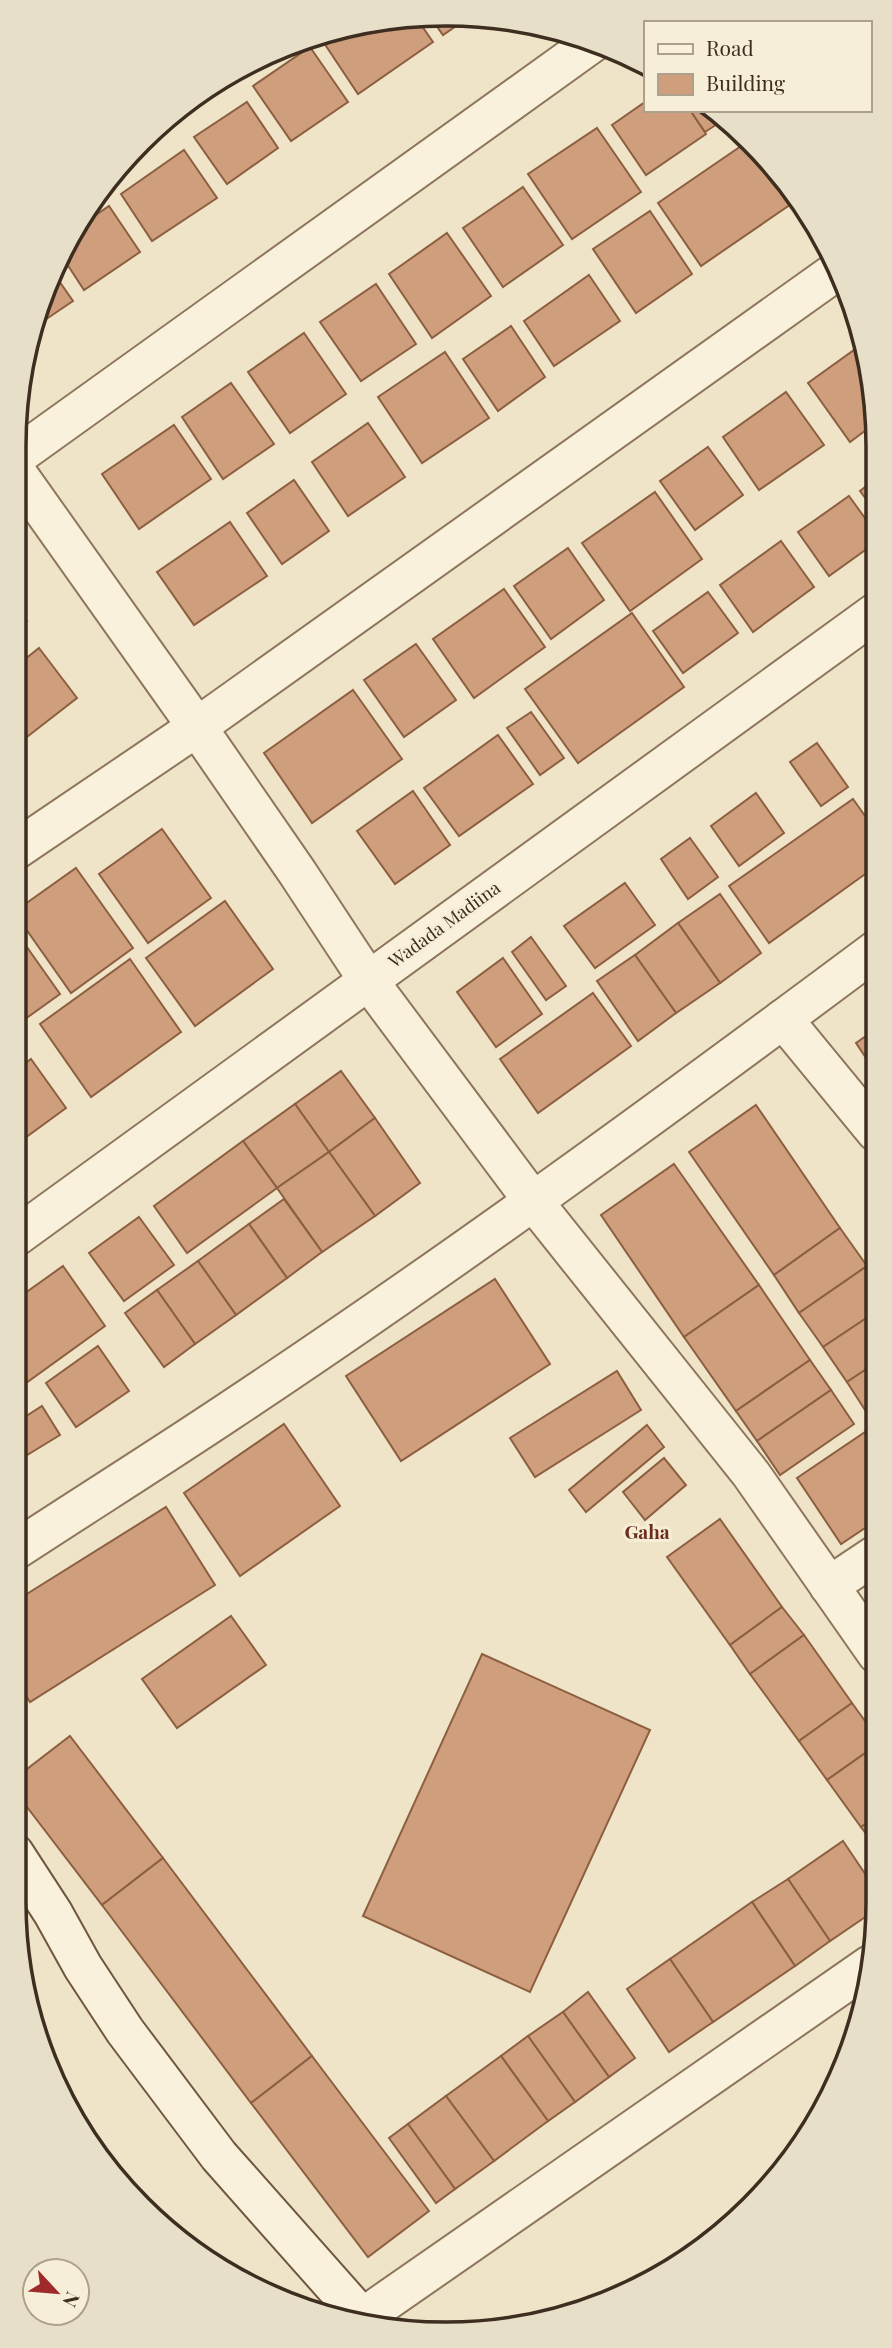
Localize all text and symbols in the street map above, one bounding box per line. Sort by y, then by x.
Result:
legend [644,21,871,112]
text: Road [706,33,754,61]
text: Building [706,68,785,96]
street label: Wadada Madiina [382,875,505,973]
district label: Gaha [624,1518,670,1544]
north arrow [21,2257,91,2327]
text: N [57,2288,87,2312]

